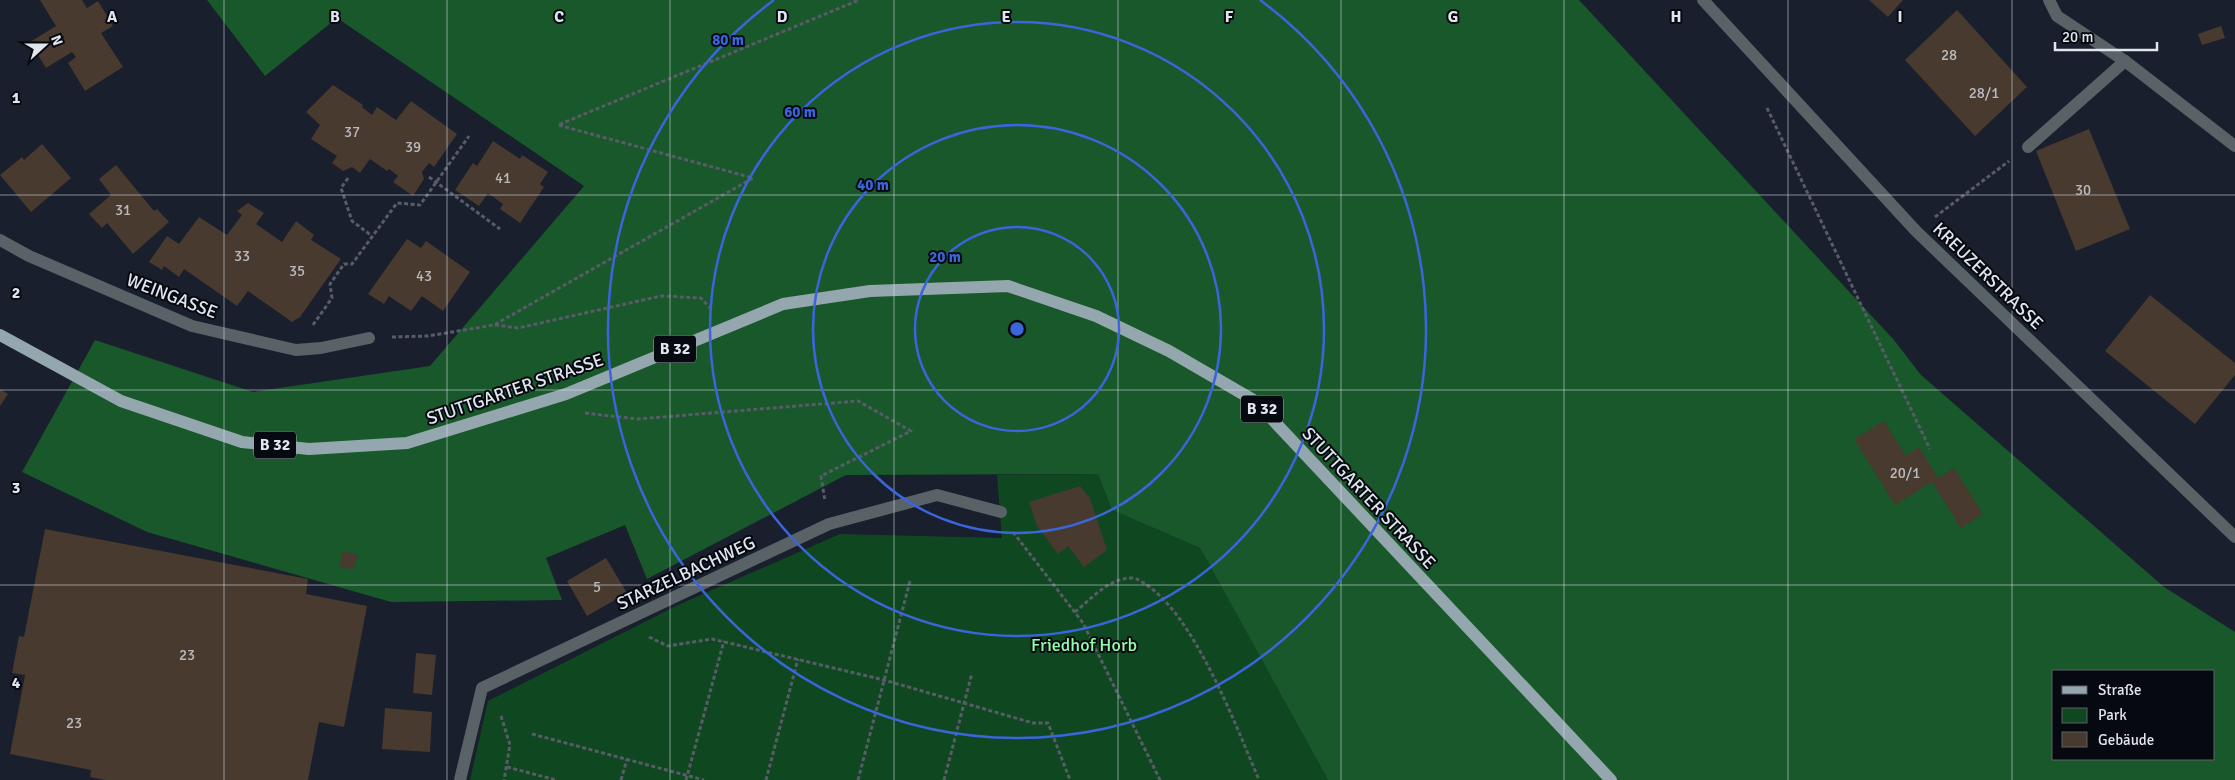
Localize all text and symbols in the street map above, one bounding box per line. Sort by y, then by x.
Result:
text: A [107,7,118,27]
text: B [330,7,340,27]
text: C [554,7,564,27]
text: D [777,7,788,27]
text: E [1001,7,1011,27]
text: F [1225,7,1234,27]
text: G [1448,7,1458,27]
text: H [1671,7,1681,27]
text: I [1897,7,1903,27]
north arrow [20,20,70,70]
scale bar [2055,20,2158,52]
text: 20 m [2062,28,2093,46]
text: 80 m [712,31,744,49]
text: N [47,33,66,48]
house number: 28 [1941,46,1957,64]
house number: 28/1 [1969,84,1999,102]
text: 1 [12,88,21,108]
text: 60 m [784,103,816,121]
house number: 37 [344,123,360,141]
house number: 39 [405,138,421,156]
house number: 41 [495,169,511,187]
text: 40 m [857,176,889,194]
house number: 30 [2075,181,2091,199]
house number: 31 [115,201,131,219]
street label: KREUZERSTRASSE [1928,218,2048,334]
house number: 33 [234,247,250,265]
text: 20 m [929,248,961,266]
house number: 35 [289,262,305,280]
house number: 43 [416,267,432,285]
street label: WEINGASSE [123,269,221,323]
text: 2 [12,283,20,303]
centre of rings [1008,320,1026,338]
road number: B 32 [654,336,696,362]
street label: STUTTGARTER STRASSE [424,348,606,430]
road number: B 32 [1241,396,1283,422]
street label: STUTTGARTER STRASSE [1298,423,1440,573]
road number: B 32 [254,432,296,458]
house number: 20/1 [1890,464,1920,482]
text: 3 [12,478,20,498]
street label: STARZELBACHWEG [613,531,759,615]
house number: 5 [593,578,601,596]
park label: Friedhof Horb [1031,634,1137,656]
house number: 23 [179,646,195,664]
legend [2052,670,2215,760]
text: 4 [12,673,21,693]
text: Straße [2098,681,2142,699]
text: Park [2098,706,2127,724]
house number: 23 [66,714,82,732]
text: Gebäude [2098,731,2154,749]

